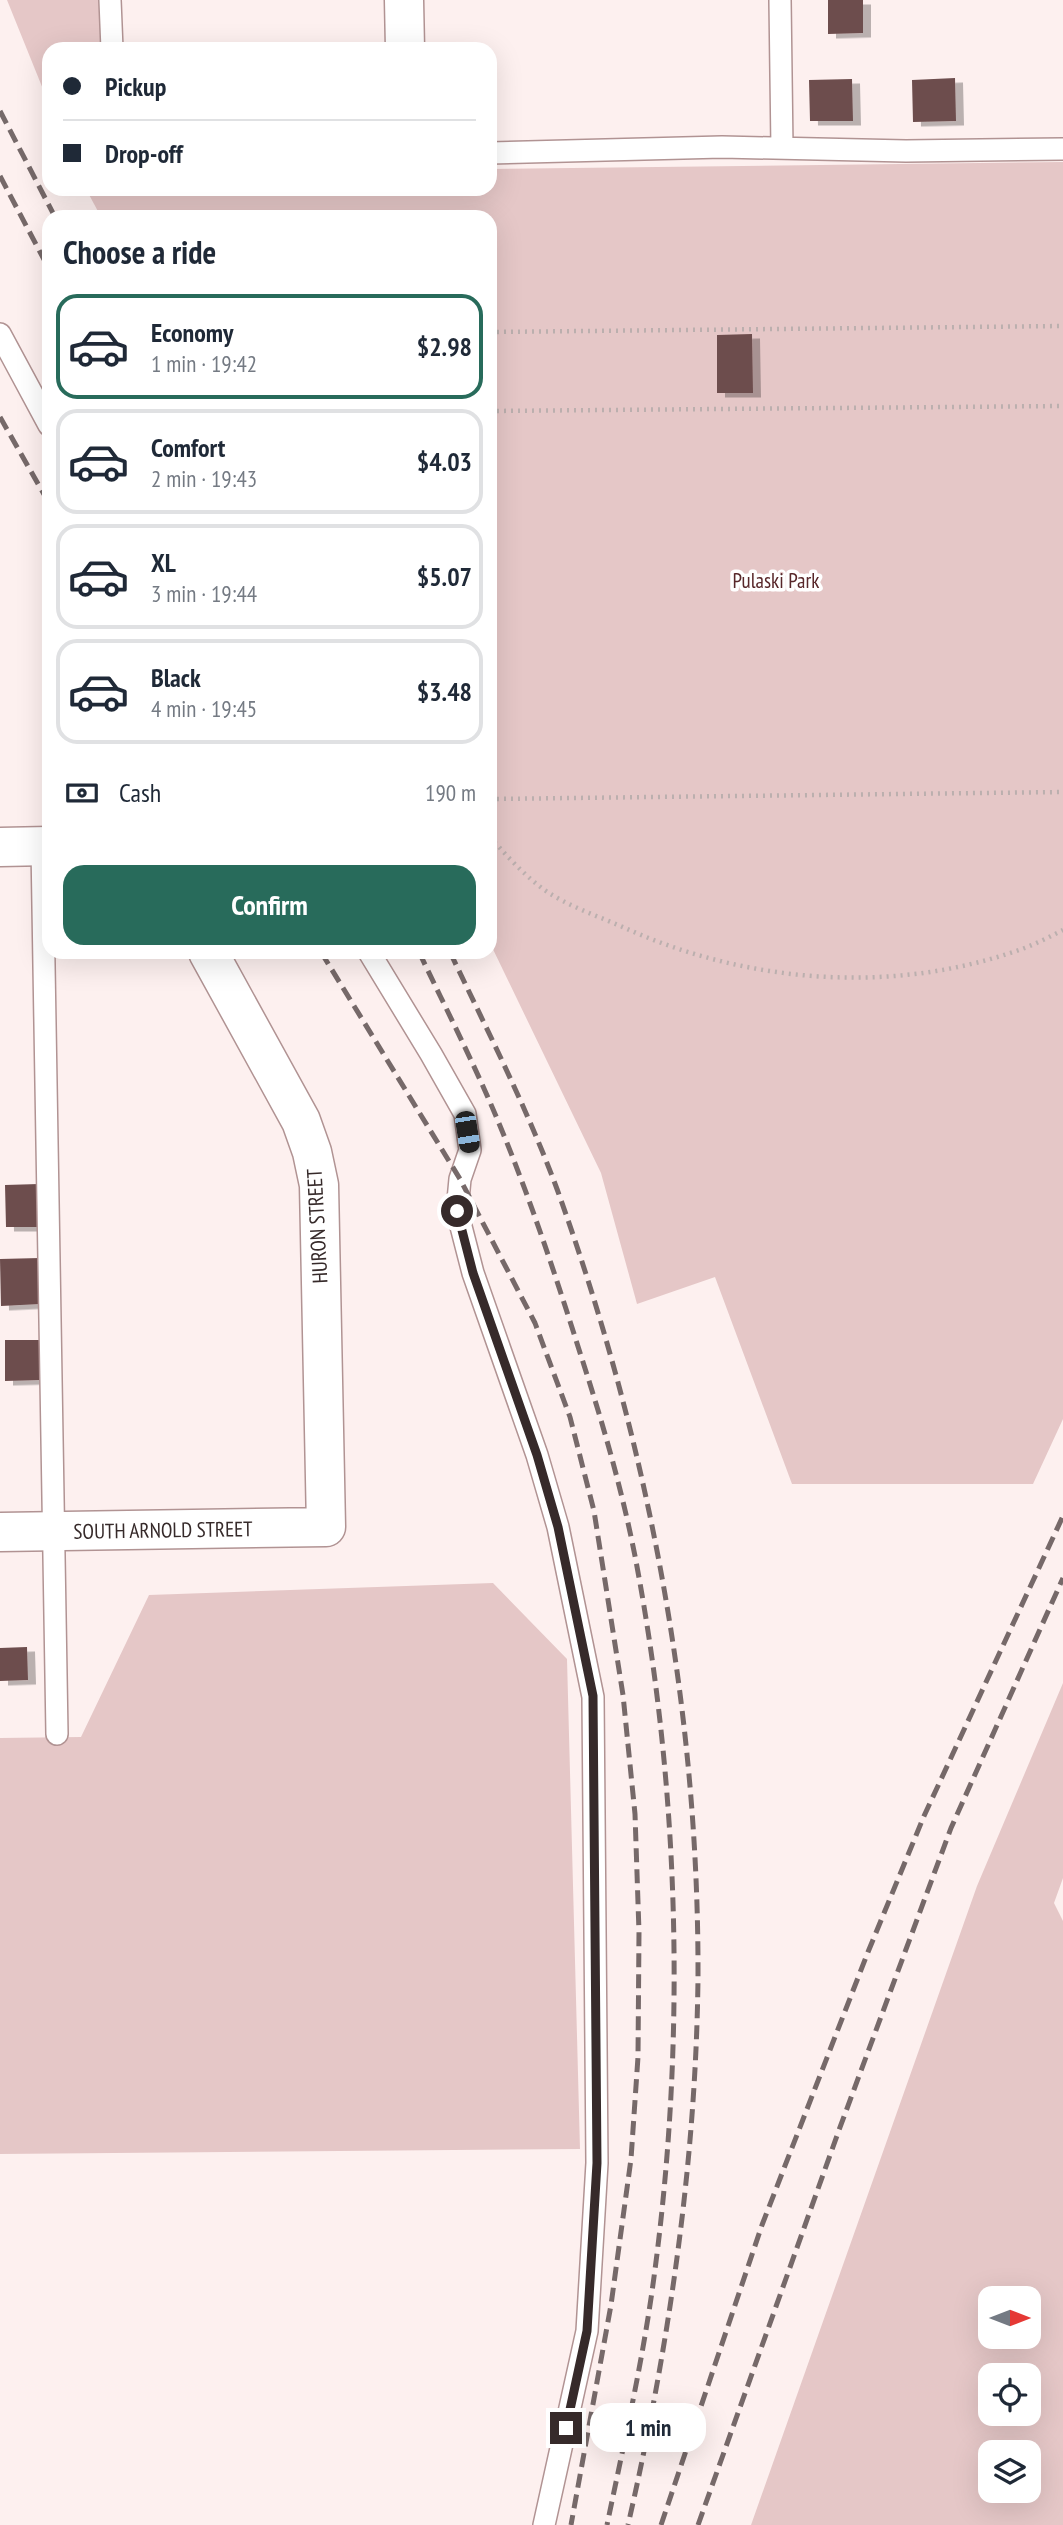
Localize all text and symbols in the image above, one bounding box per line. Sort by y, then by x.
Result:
text: Pickup [105,70,166,103]
text: Drop-off [105,137,183,170]
text: Choose a ride [63,231,216,273]
icon: car [67,315,130,378]
text: Economy [151,316,233,349]
text: $2.98 [417,330,472,363]
text: 1 min · 19:42 [151,349,257,378]
icon: car [67,430,130,493]
text: Comfort [151,431,225,464]
text: $4.03 [417,445,472,478]
text: 2 min · 19:43 [151,464,257,493]
icon: car [67,545,130,608]
text: XL [151,546,176,579]
text: $5.07 [417,560,472,593]
park label: Pulaski Park [733,567,819,594]
text: 3 min · 19:44 [151,579,257,608]
icon: car [67,660,130,723]
text: Black [151,661,201,694]
text: $3.48 [417,675,472,708]
text: 4 min · 19:45 [151,694,257,723]
icon: cash [63,774,101,812]
text: Cash [119,776,161,809]
text: 190 m [425,778,476,807]
button: Confirm [63,865,476,945]
car [454,1110,481,1154]
street label: HURON STREET [300,1167,333,1284]
route start [441,1195,473,1227]
street label: SOUTH ARNOLD STREET [73,1515,253,1544]
north arrow [978,2286,1041,2348]
map controls [978,2286,1041,2503]
button: locate [978,2363,1041,2426]
callout: 1 min [590,2404,706,2452]
route end [550,2412,582,2444]
text: 1 min [625,2413,671,2442]
button: layers [978,2440,1041,2503]

